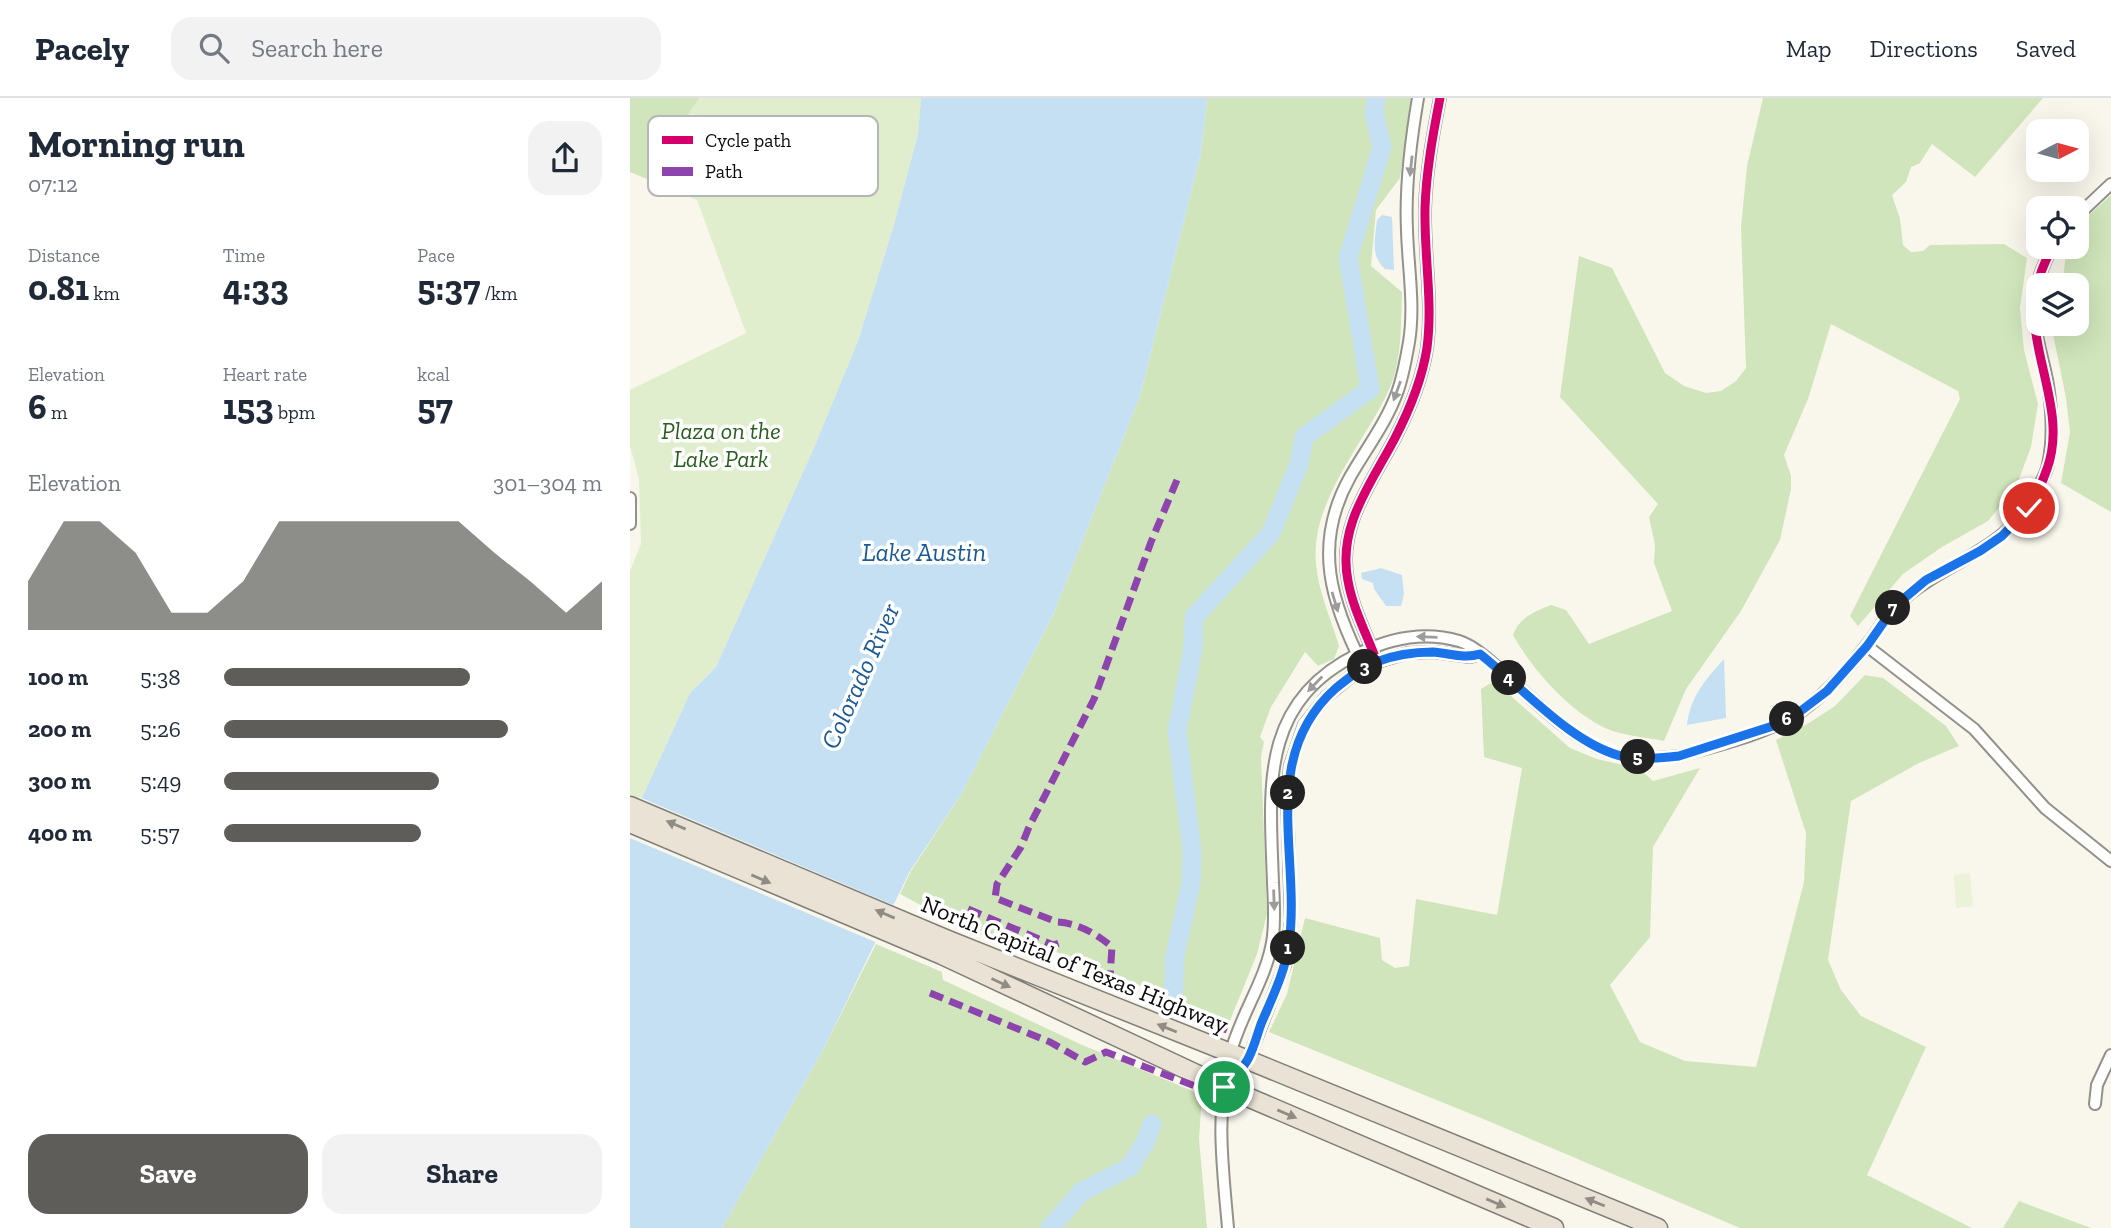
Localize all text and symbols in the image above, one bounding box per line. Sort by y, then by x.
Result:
search box [171,17,661,80]
text: Pacely [35,29,129,68]
icon: search [195,29,233,67]
text: Search here [251,32,383,64]
text: Map [1786,34,1832,63]
text: Directions [1870,34,1978,63]
text: Saved [2016,34,2076,63]
legend [648,116,878,196]
north arrow [2026,119,2090,182]
map controls [2026,119,2089,336]
text: Morning run [28,121,245,167]
button: share [528,121,602,195]
text: Cycle path [705,129,791,152]
one-way arrow [1405,155,1416,177]
text: Path [705,160,743,183]
text: 07:12 [28,170,78,198]
button: locate [2026,196,2089,259]
text: Distance [28,244,100,267]
text: Time [223,244,265,267]
text: Pace [417,244,455,267]
text: 0.81 [28,267,89,309]
text: 4:33 [223,267,289,309]
text: 5:37 [417,267,480,309]
button: layers [2026,273,2089,336]
text: km [89,282,120,305]
text: /km [480,282,517,305]
text: Elevation [28,363,105,386]
text: Heart rate [223,363,307,386]
text: kcal [417,363,450,386]
one-way arrow [1391,381,1402,402]
text: 6 [28,386,47,428]
text: 153 [223,386,274,428]
text: 57 [417,386,453,428]
text: m [47,401,67,424]
text: bpm [274,401,315,424]
park label: Plaza on the Lake Park [661,416,781,473]
text: Elevation [28,469,121,497]
text: 301–304 m [493,469,602,497]
pin [1999,478,2059,538]
icon: check [2010,489,2048,527]
water label: Lake Austin [862,536,986,568]
pin: 7 [1876,590,1910,626]
one-way arrow [1331,592,1341,613]
text: 7 [1888,596,1897,619]
water label: Colorado River [814,598,906,754]
one-way arrow [1416,632,1438,643]
pin: 3 [1348,650,1382,684]
text: 3 [1359,655,1370,678]
pin: 4 [1492,660,1526,696]
text: 100 m [28,663,88,691]
text: 5:38 [140,663,181,691]
text: 4 [1503,666,1514,689]
one-way arrow [1307,675,1323,692]
pin: 6 [1770,702,1804,736]
text: 6 [1781,707,1792,730]
text: 200 m [28,715,91,743]
text: 5:26 [140,715,181,743]
pin: 5 [1620,740,1656,774]
text: 5 [1633,745,1642,768]
text: 300 m [28,767,91,795]
text: 5:49 [140,767,182,795]
pin: 2 [1270,776,1306,810]
text: 2 [1282,781,1293,804]
text: 400 m [28,819,92,847]
text: 5:57 [140,819,180,847]
one-way arrow [666,819,686,831]
one-way arrow [750,873,771,884]
street label: North Capital of Texas Highway [917,889,1233,1039]
one-way arrow [1268,889,1279,911]
one-way arrow [875,908,896,919]
pin: 1 [1270,930,1306,966]
text: 1 [1284,936,1291,959]
one-way arrow [991,978,1011,989]
one-way arrow [1156,1022,1177,1033]
pin [1194,1057,1254,1117]
icon: arrive [1205,1068,1243,1106]
one-way arrow [1277,1108,1297,1120]
button: Save [28,1134,308,1214]
button: Share [322,1134,602,1214]
one-way arrow [1584,1196,1605,1207]
one-way arrow [1486,1197,1506,1209]

